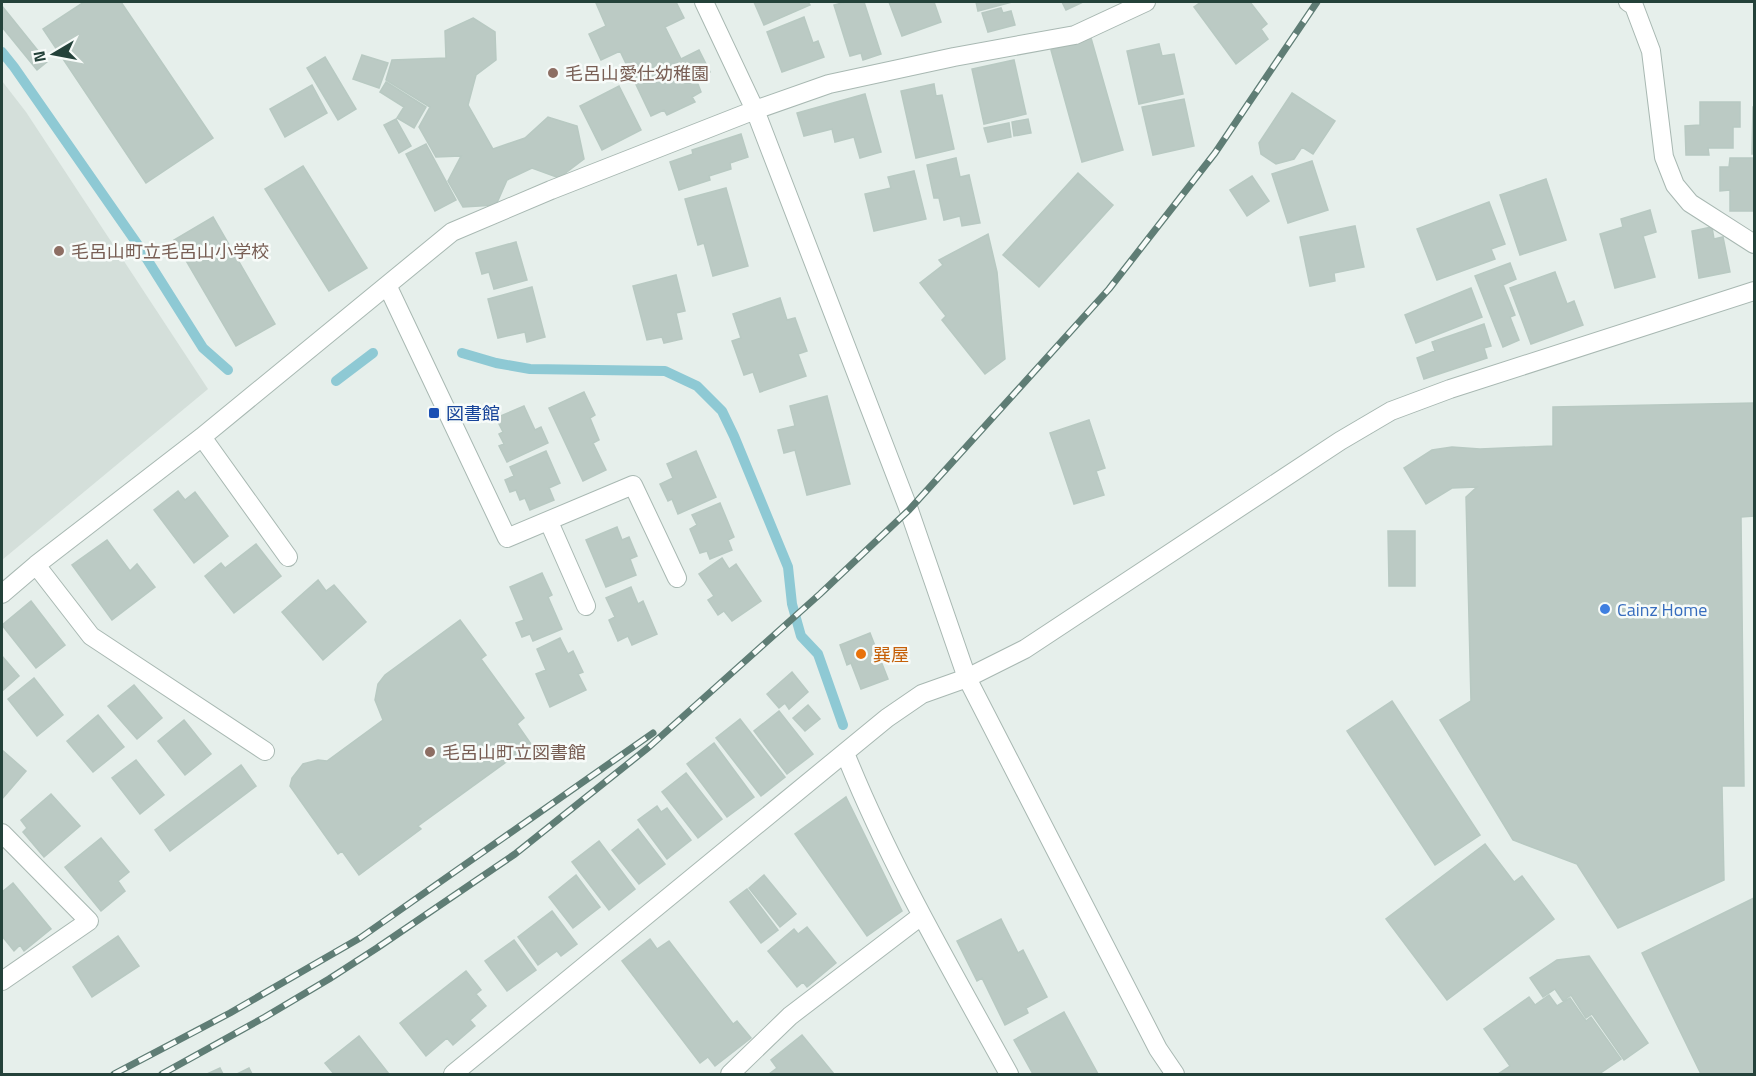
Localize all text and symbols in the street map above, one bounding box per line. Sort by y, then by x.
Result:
north arrow [24,24,84,84]
text: N [26,49,52,64]
place label: 毛呂山愛仕幼稚園 [565,60,709,87]
marker: 毛呂山愛仕幼稚園 [546,66,560,80]
place label: 毛呂山町立毛呂山小学校 [71,238,269,265]
marker: 毛呂山町立毛呂山小学校 [52,244,66,258]
place label: 図書館 [446,400,500,427]
marker: 図書館 [427,406,441,420]
place label: Cainz Home [1617,596,1707,623]
marker: Cainz Home [1598,602,1612,616]
place label: 巽屋 [873,641,909,668]
marker: 巽屋 [854,647,868,661]
place label: 毛呂山町立図書館 [442,739,586,766]
marker: 毛呂山町立図書館 [423,745,437,759]

